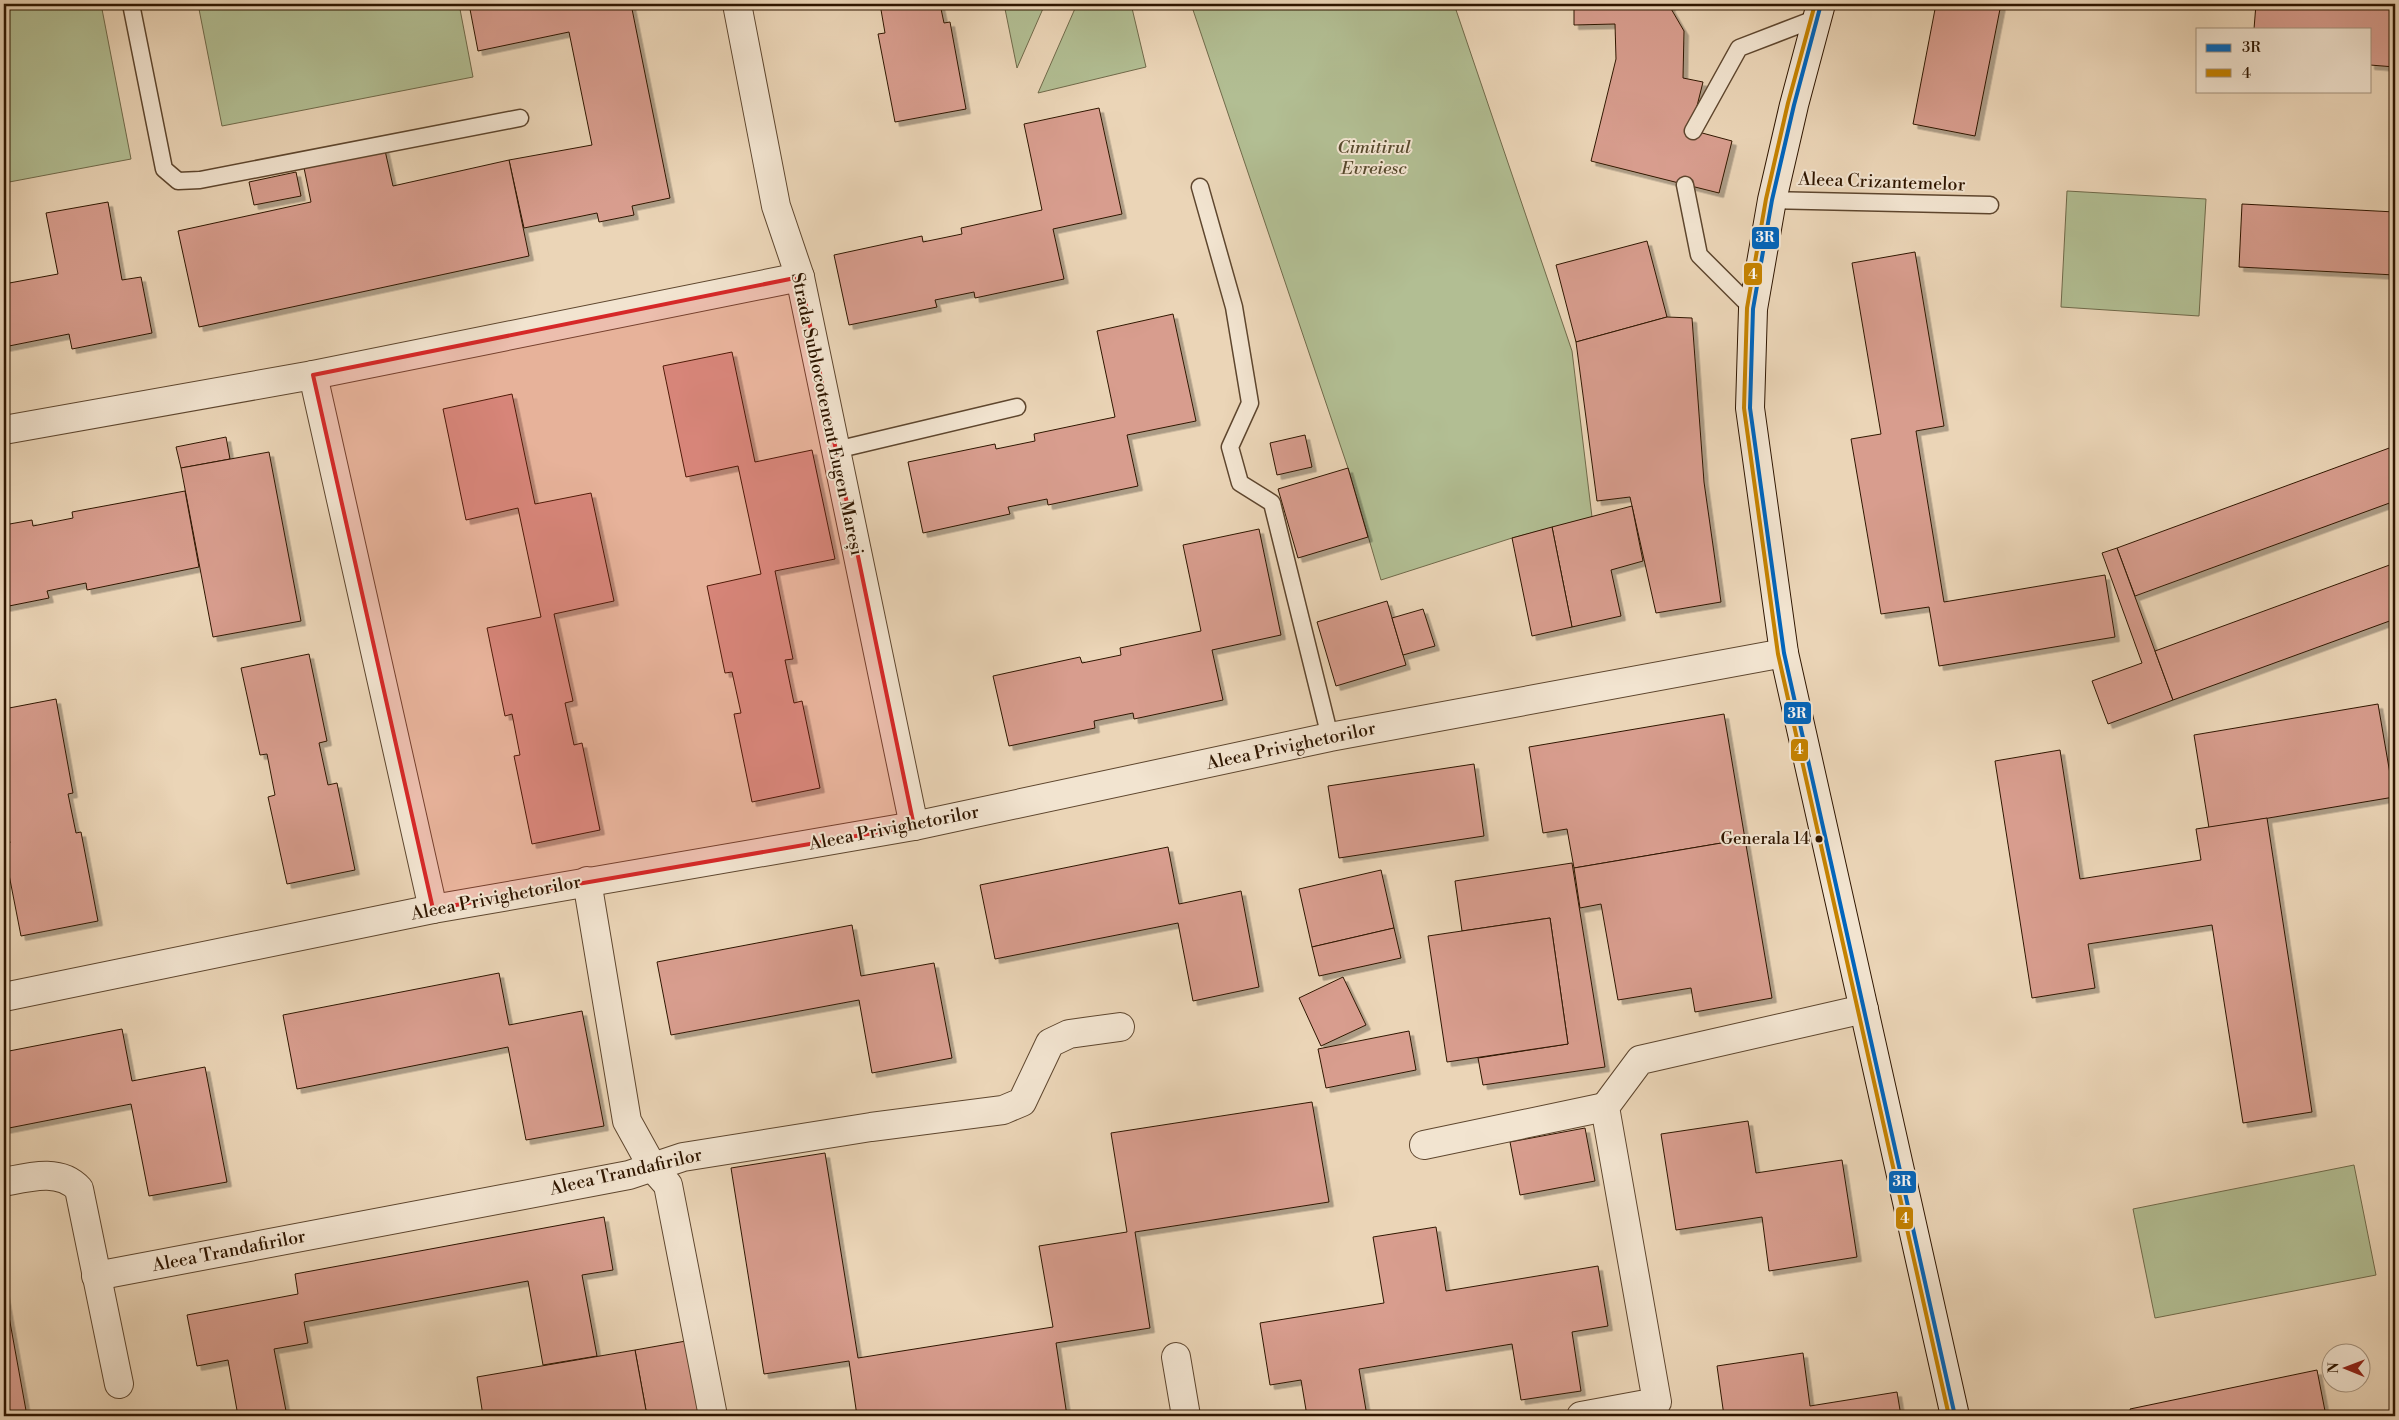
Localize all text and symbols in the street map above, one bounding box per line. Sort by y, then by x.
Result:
legend [2196,28,2372,92]
text: 3R [2242,38,2261,57]
text: 4 [2242,64,2251,83]
park label: Cimitirul Evreiesc [1337,136,1411,180]
street label: Aleea Crizantemelor [1797,168,1966,196]
line badge: 3R [1751,226,1780,250]
text: 3R [1756,229,1775,247]
line badge: 4 [1743,262,1763,286]
text: 4 [1748,266,1758,284]
street label: Strada Sublocotenent Eugen Mareși [786,270,868,558]
line badge: 3R [1783,701,1812,725]
text: 3R [1788,705,1807,723]
street label: Aleea Privighetorilor [1203,717,1378,775]
line badge: 4 [1790,738,1809,762]
text: 4 [1794,741,1804,759]
street label: Aleea Privighetorilor [806,800,981,856]
place label: Generala 14 [1720,828,1810,850]
marker: Generala 14 [1814,834,1824,844]
street label: Aleea Privighetorilor [408,870,583,926]
street label: Aleea Trandafirilor [547,1143,705,1201]
line badge: 3R [1888,1170,1917,1194]
text: 3R [1893,1173,1912,1191]
line badge: 4 [1895,1206,1914,1230]
text: 4 [1900,1210,1910,1228]
street label: Aleea Trandafirilor [149,1225,308,1277]
north arrow [2322,1342,2372,1392]
text: N [2325,1362,2343,1373]

